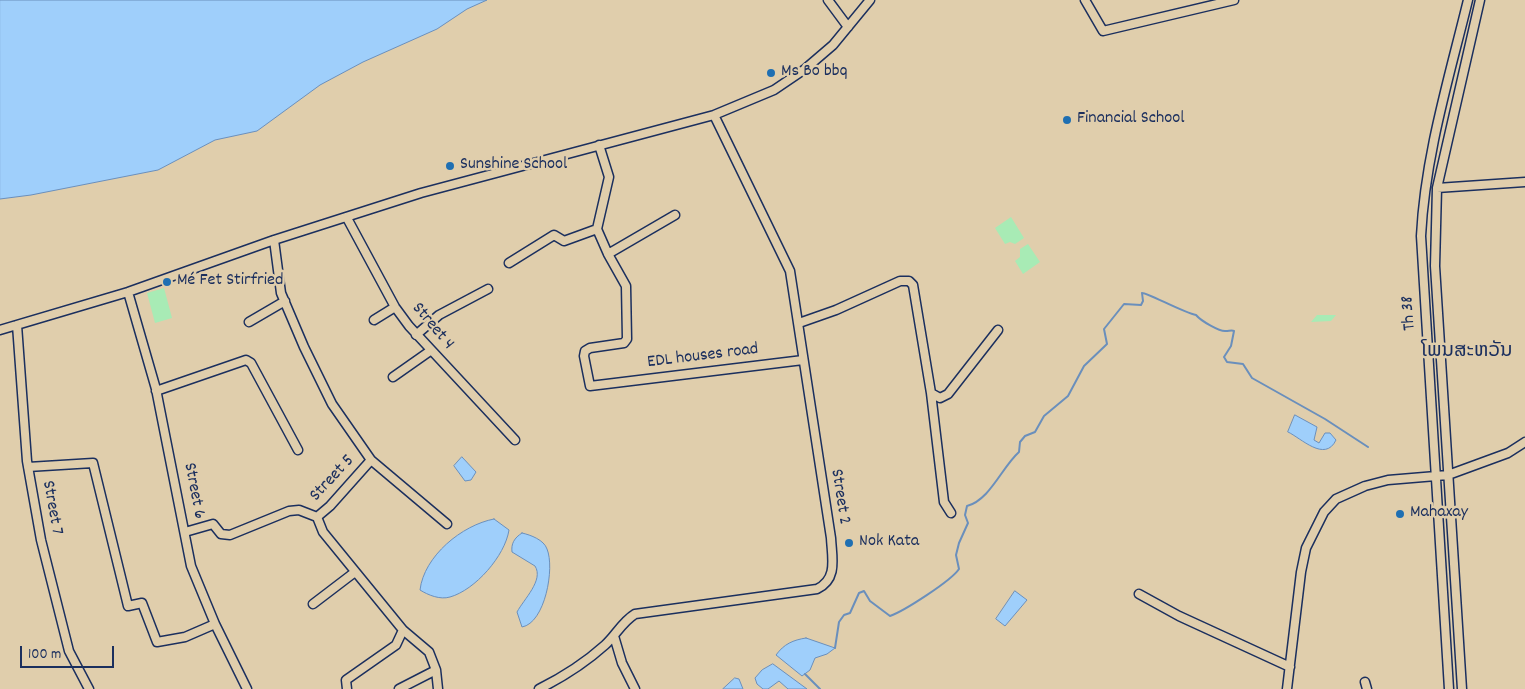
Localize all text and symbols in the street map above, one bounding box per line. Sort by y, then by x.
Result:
place label: Ms Bo bbq [781,62,848,84]
marker: Ms Bo bbq [765,67,777,79]
place label: Financial School [1077,109,1184,131]
marker: Financial School [1061,114,1073,126]
place label: Sunshine School [460,155,567,177]
marker: Sunshine School [444,160,456,172]
place label: Mé Fet Stirfried [177,271,283,293]
marker: Mé Fet Stirfried [161,276,173,288]
street label: Th 38 [1398,295,1422,331]
street label: Street 4 [406,299,458,355]
street label: EDL houses road [646,339,760,375]
district label: ໂພນສະຫວັນ [1421,341,1513,365]
street label: Street 5 [306,451,360,507]
street label: Street 6 [177,461,209,521]
street label: Street 2 [824,468,854,526]
street label: Street 7 [36,479,66,537]
place label: Mahaxay [1410,503,1468,525]
marker: Mahaxay [1394,508,1406,520]
place label: Nok Kata [859,532,919,554]
marker: Nok Kata [843,537,855,549]
scale bar [22,636,116,668]
text: 100 m [28,644,61,666]

